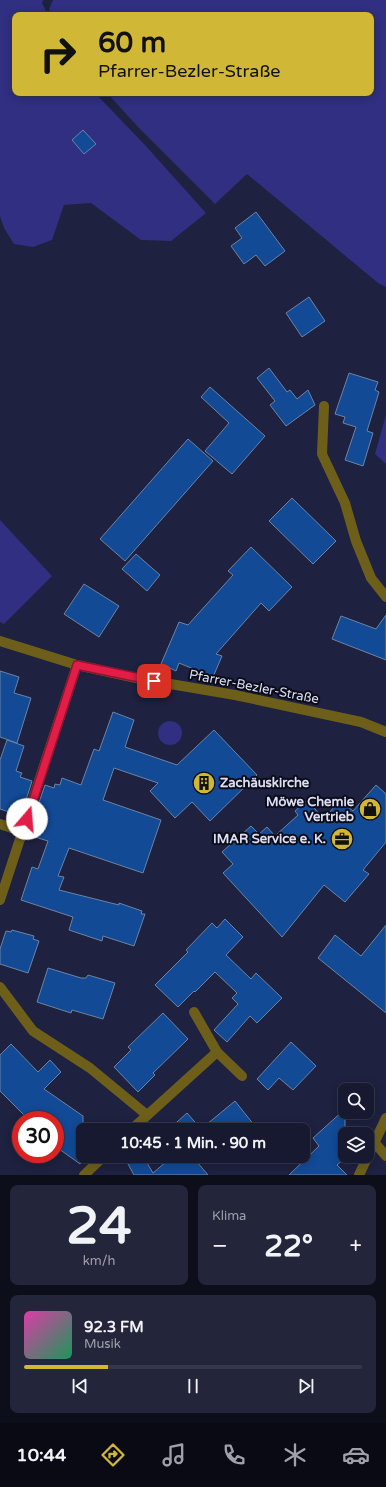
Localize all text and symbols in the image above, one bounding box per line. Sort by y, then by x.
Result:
text: 60 m [98,26,166,60]
icon: right [32,28,84,80]
text: Pfarrer-Bezler-Straße [98,60,281,82]
pin [137,664,171,698]
street label: Pfarrer-Bezler-Straße [188,667,320,707]
icon: arrive [143,670,165,692]
building icon: Zachäuskirche [191,770,217,796]
place label: Zachäuskirche [220,775,310,791]
place label: Möwe Chemie Vertrieb [266,794,355,825]
shop icon: Möwe Chemie Vertrieb [357,796,383,822]
position arrow [6,798,48,840]
office icon: IMAR Service e. K. [329,826,355,852]
place label: IMAR Service e. K. [213,831,326,847]
map controls [338,1083,374,1163]
button: search [338,1083,374,1119]
speed limit sign: 30 [12,1111,64,1163]
button: layers [338,1127,374,1163]
text: 10:45 · 1 Min. · 90 m [120,1134,266,1152]
text: 24 [66,1195,132,1258]
text: Klima [212,1208,246,1224]
text: 22° [264,1228,313,1265]
text: − [212,1233,228,1259]
text: + [350,1233,362,1259]
text: km/h [83,1253,115,1269]
text: 92.3 FM [84,1318,144,1336]
text: Musik [84,1336,121,1352]
icon: previous [69,1375,91,1397]
icon: pause [182,1375,204,1397]
icon: next [295,1375,317,1397]
icon: directions [99,1441,127,1469]
icon: music [160,1441,188,1469]
icon: phone [220,1441,248,1469]
icon: climate [281,1441,309,1469]
icon: car [342,1441,370,1469]
text: 10:44 [16,1444,66,1466]

